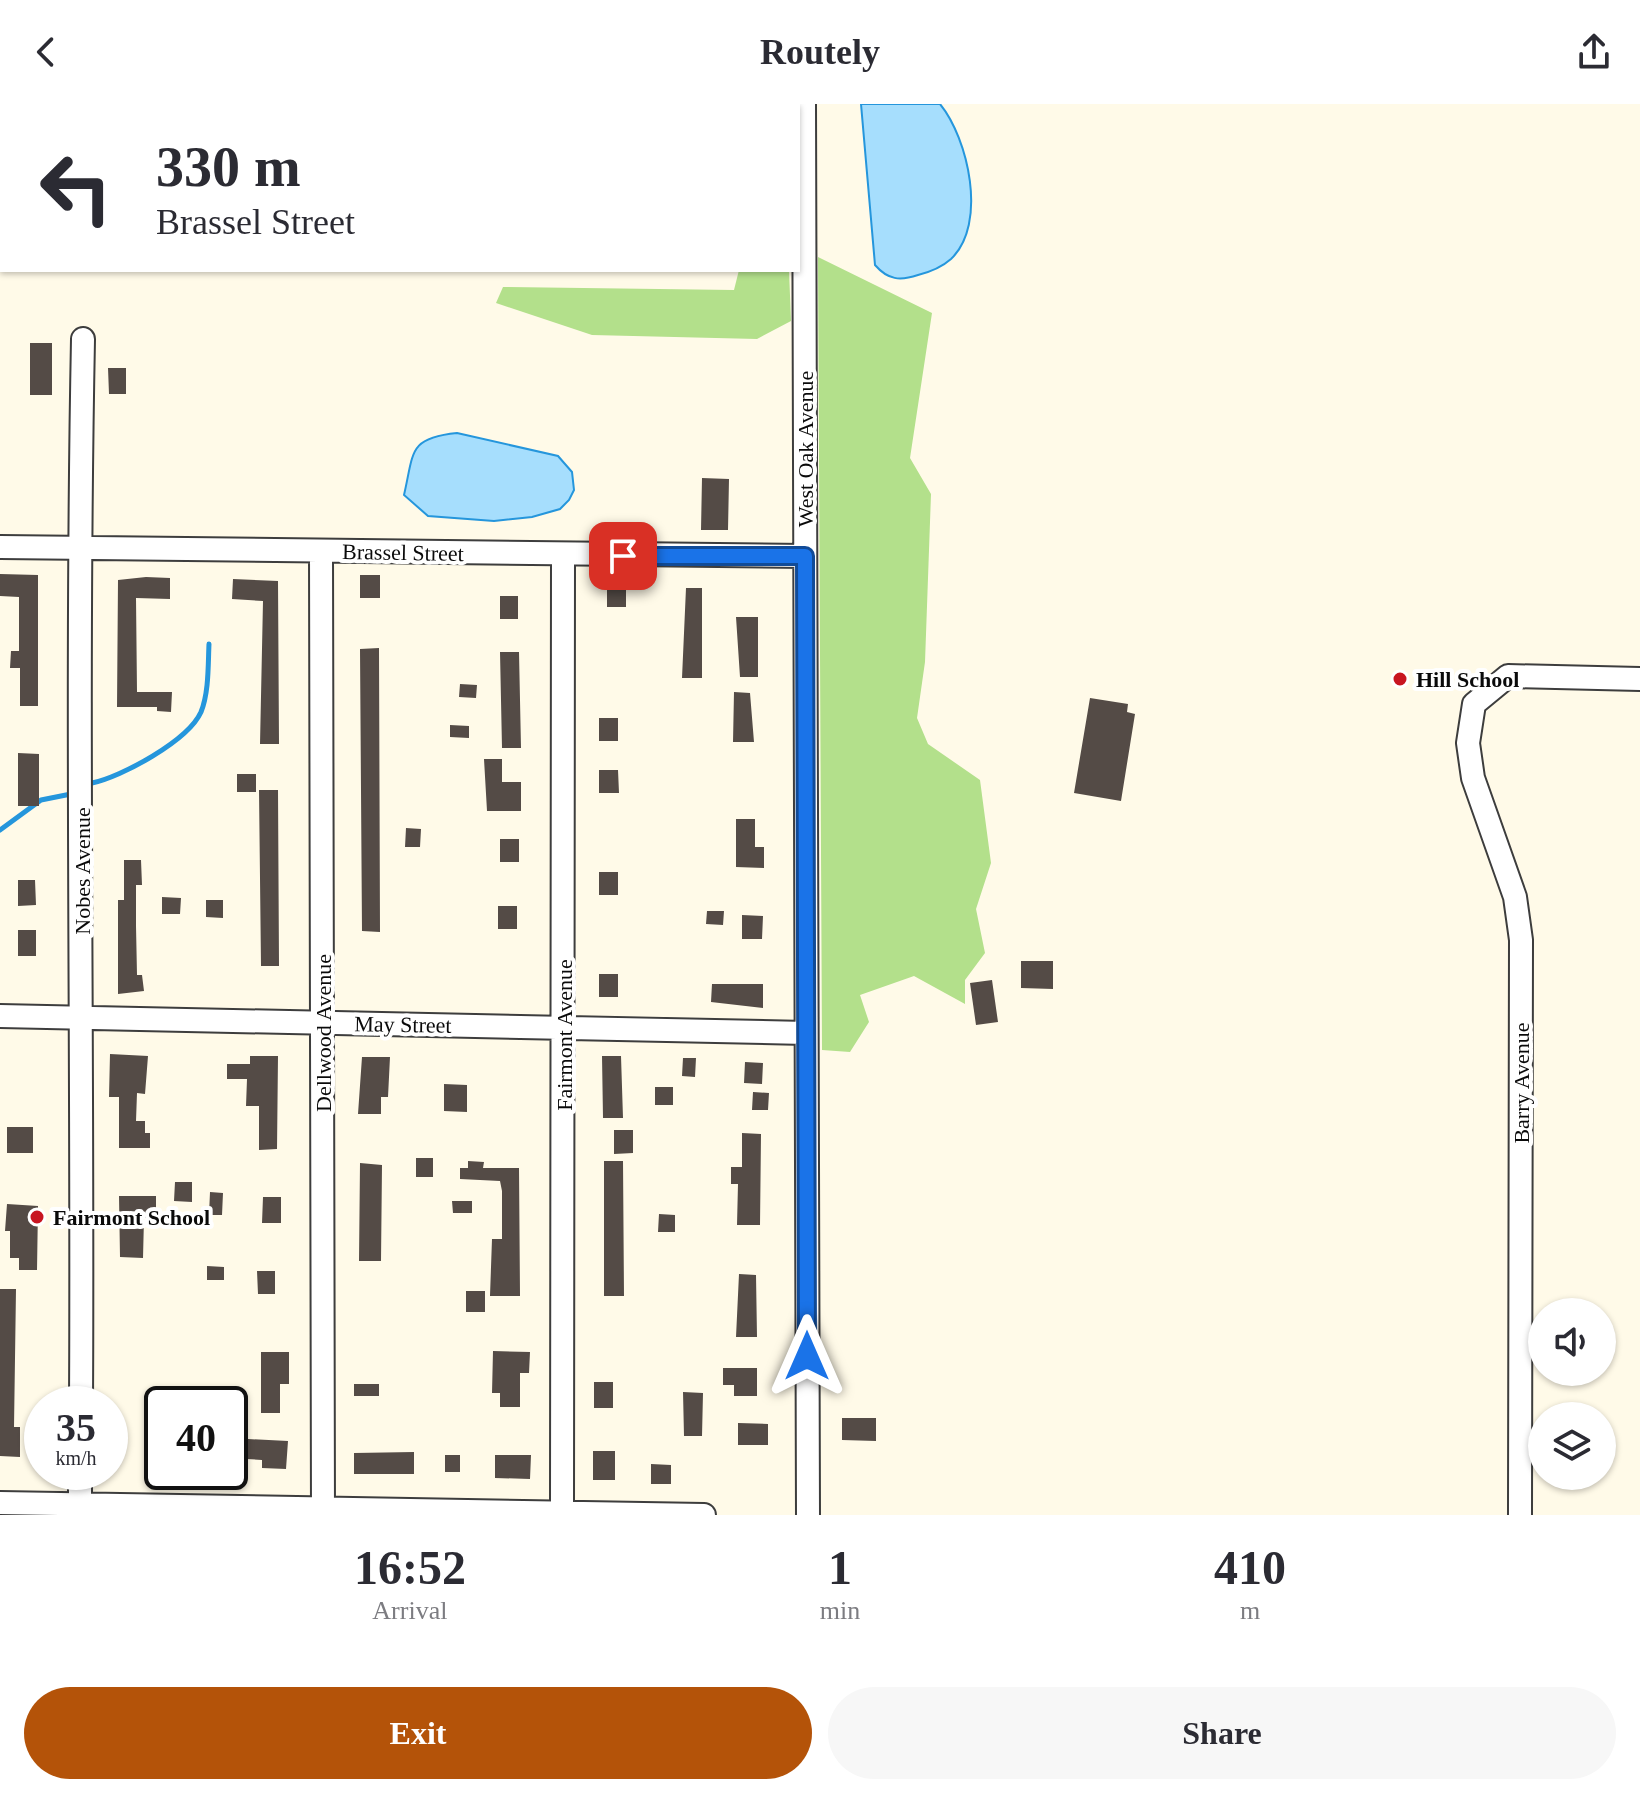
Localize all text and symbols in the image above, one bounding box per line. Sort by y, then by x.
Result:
icon: back [24,30,68,74]
icon: share [1572,30,1616,74]
text: Routely [760,32,880,72]
icon: left [24,136,128,240]
text: 330 m [156,136,301,198]
text: Brassel Street [156,202,355,242]
street label: West Oak Avenue [793,371,818,527]
pin [589,522,657,590]
icon: arrive [601,534,645,578]
street label: Brassel Street [342,539,464,566]
place label: Hill School [1416,667,1519,692]
marker: Hill School [1391,670,1409,688]
street label: Nobes Avenue [70,807,95,935]
street label: Dellwood Avenue [311,954,336,1112]
street label: Fairmont Avenue [552,959,577,1111]
street label: May Street [354,1011,452,1038]
street label: Barry Avenue [1509,1022,1534,1144]
place label: Fairmont School [53,1205,210,1230]
marker: Fairmont School [28,1208,46,1226]
map controls [1528,1298,1616,1490]
button: sound [1528,1298,1616,1386]
position arrow [765,1314,849,1398]
speed limit sign: 40 [144,1386,248,1490]
button: layers [1528,1402,1616,1490]
text: 35 [56,1405,96,1450]
text: km/h [55,1447,97,1469]
text: 16:52 [354,1541,466,1594]
text: 1 [828,1541,852,1594]
text: 410 [1214,1541,1286,1594]
text: Arrival [372,1596,447,1625]
text: min [820,1596,860,1625]
text: m [1240,1596,1260,1625]
button: Exit [24,1687,812,1779]
button: Share [828,1687,1616,1779]

